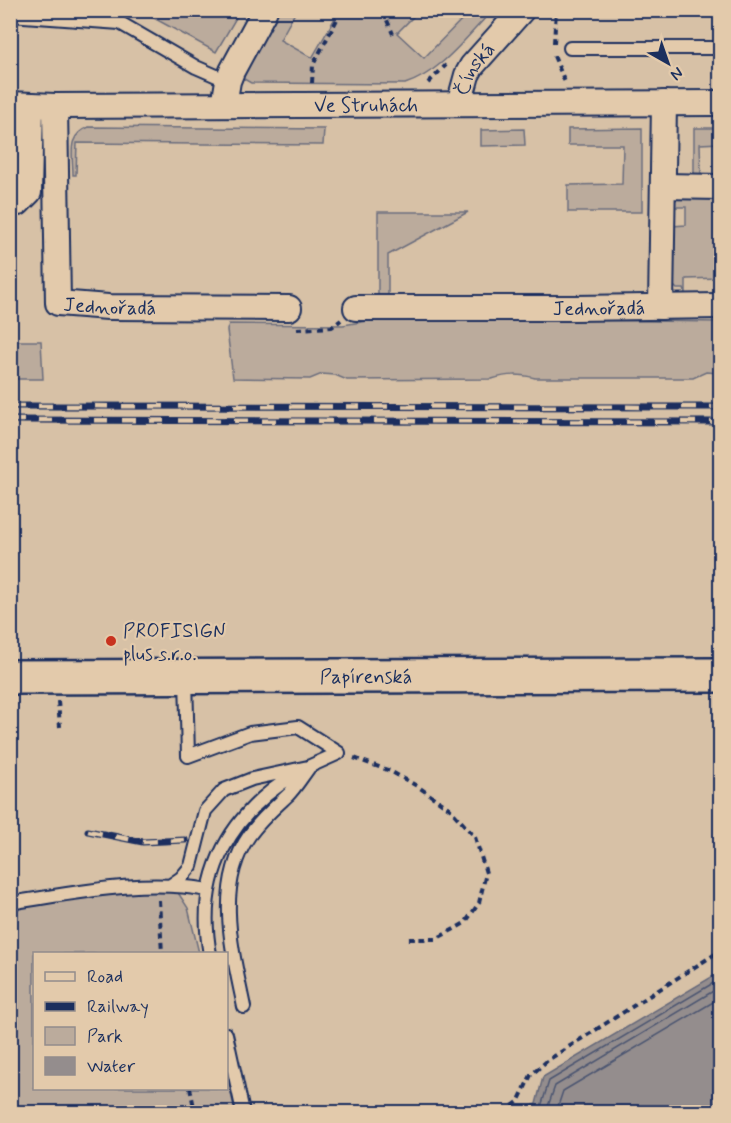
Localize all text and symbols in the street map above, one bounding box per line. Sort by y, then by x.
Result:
north arrow [638,33,698,93]
street label: Čínská [450,37,502,99]
text: N [666,62,688,85]
street label: Ve Struhách [314,92,418,120]
street label: Jednořadá [62,291,156,322]
street label: Jednořadá [553,295,645,323]
place label: PROFISIGN plus s.r.o. [123,618,226,668]
marker: PROFISIGN plus s.r.o. [104,634,118,648]
street label: Papírenská [320,664,412,691]
legend [33,952,228,1090]
text: Road [87,965,123,989]
text: Railway [87,995,149,1019]
text: Park [87,1025,123,1049]
text: Water [87,1055,136,1079]

